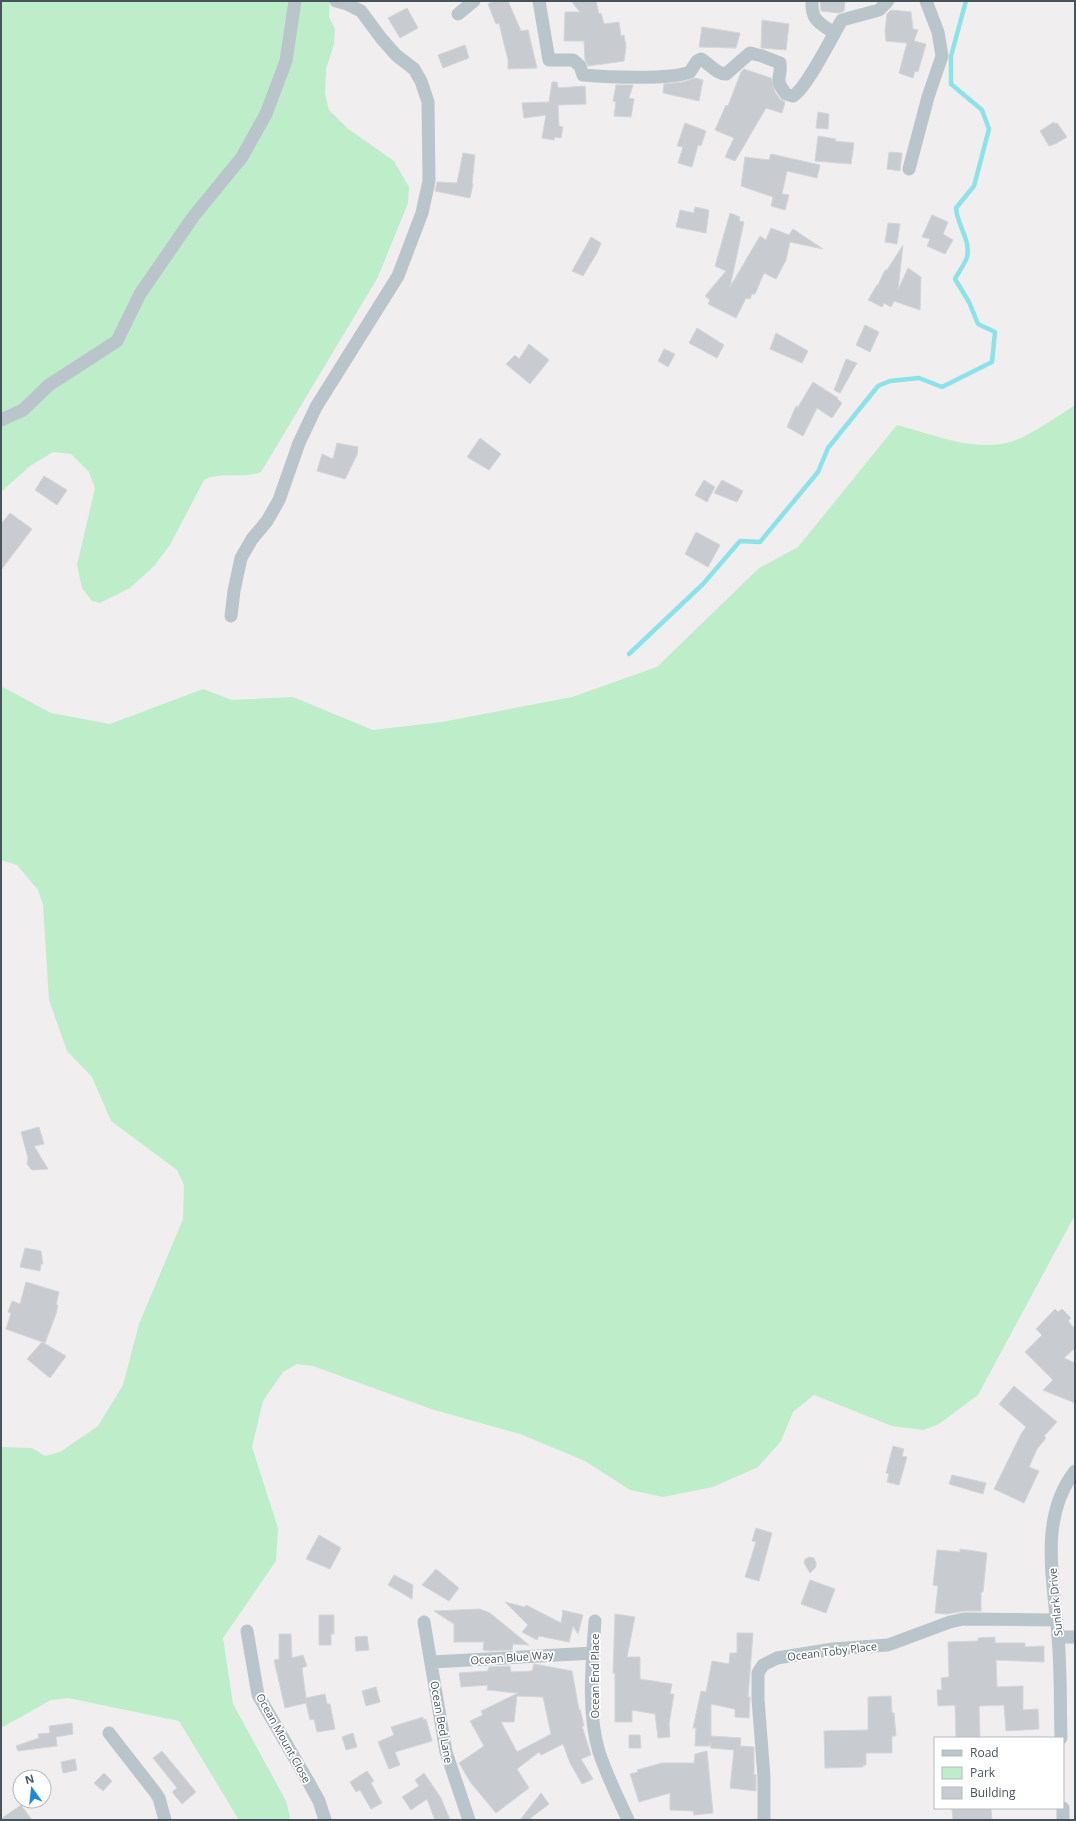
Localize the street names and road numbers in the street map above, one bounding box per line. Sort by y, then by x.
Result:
street label: Sunlark Drive [1045,1567,1065,1637]
street label: Ocean End Place [587,1633,602,1719]
street label: Ocean Toby Place [786,1638,878,1664]
street label: Ocean Blue Way [470,1647,554,1667]
street label: Ocean Bed Lane [427,1680,457,1764]
street label: Ocean Mount Close [253,1691,315,1785]

